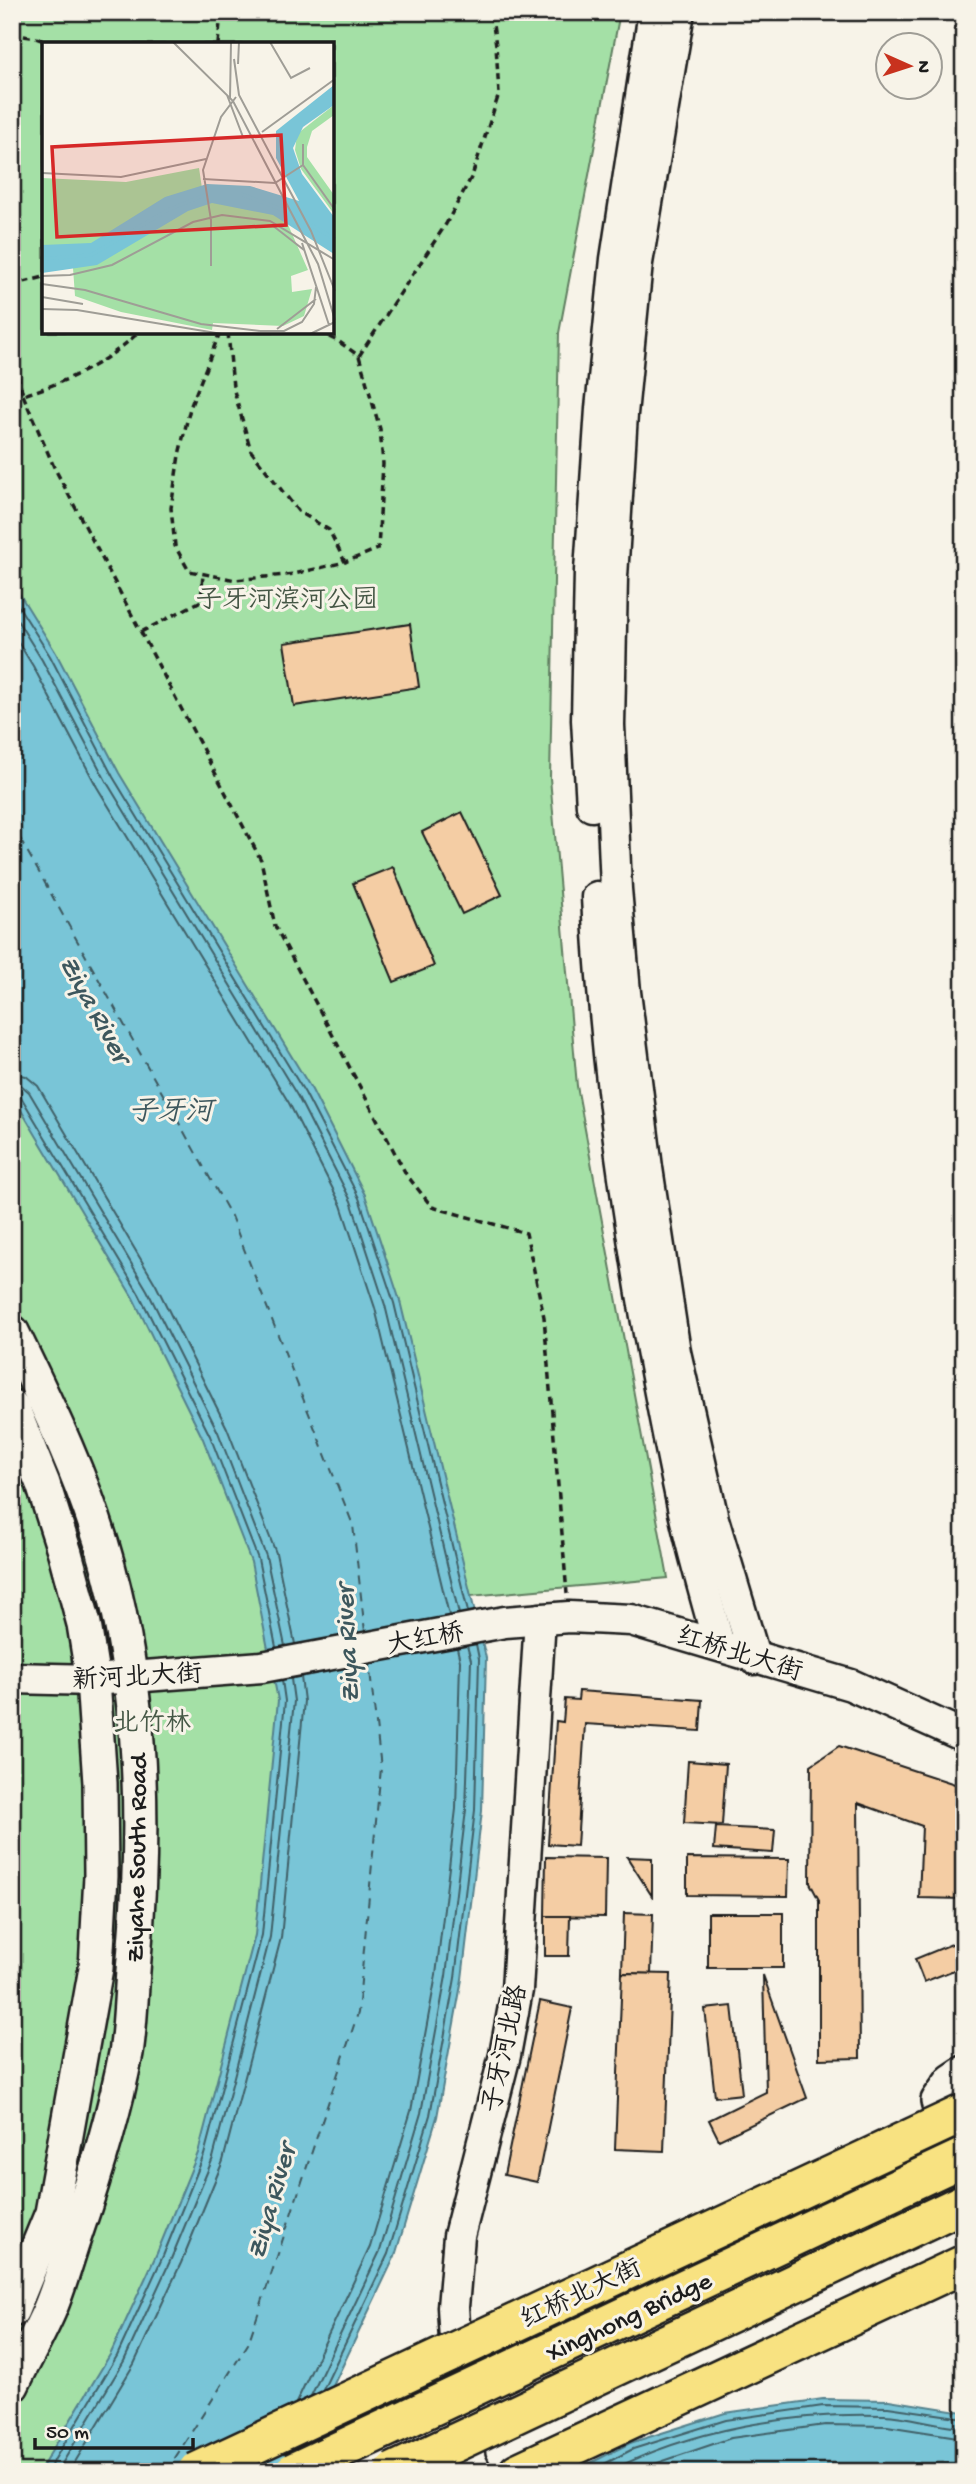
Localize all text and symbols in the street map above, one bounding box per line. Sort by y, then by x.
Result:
north arrow [874,32,944,102]
inset map [42,42,334,334]
text: N [911,60,934,74]
park label: 子牙河滨河公园 [196,585,378,618]
water label: Ziya River [50,951,138,1074]
water label: 子牙河 [129,1097,217,1130]
water label: Ziya River [330,1579,369,1703]
street label: 大红桥 [385,1618,467,1663]
street label: 红桥北大街 [672,1622,806,1690]
street label: 新河北大街 [71,1660,203,1698]
park label: 北竹林 [113,1708,191,1741]
street label: Ziyahe South Road [122,1752,157,1963]
street label: 子牙河北路 [477,1982,536,2116]
water label: Ziya River [241,2136,307,2263]
street label: 红桥北大街 [516,2254,647,2338]
street label: Xinghong Bridge [541,2267,718,2371]
scale bar [35,2407,192,2451]
text: 50 m [46,2422,89,2447]

